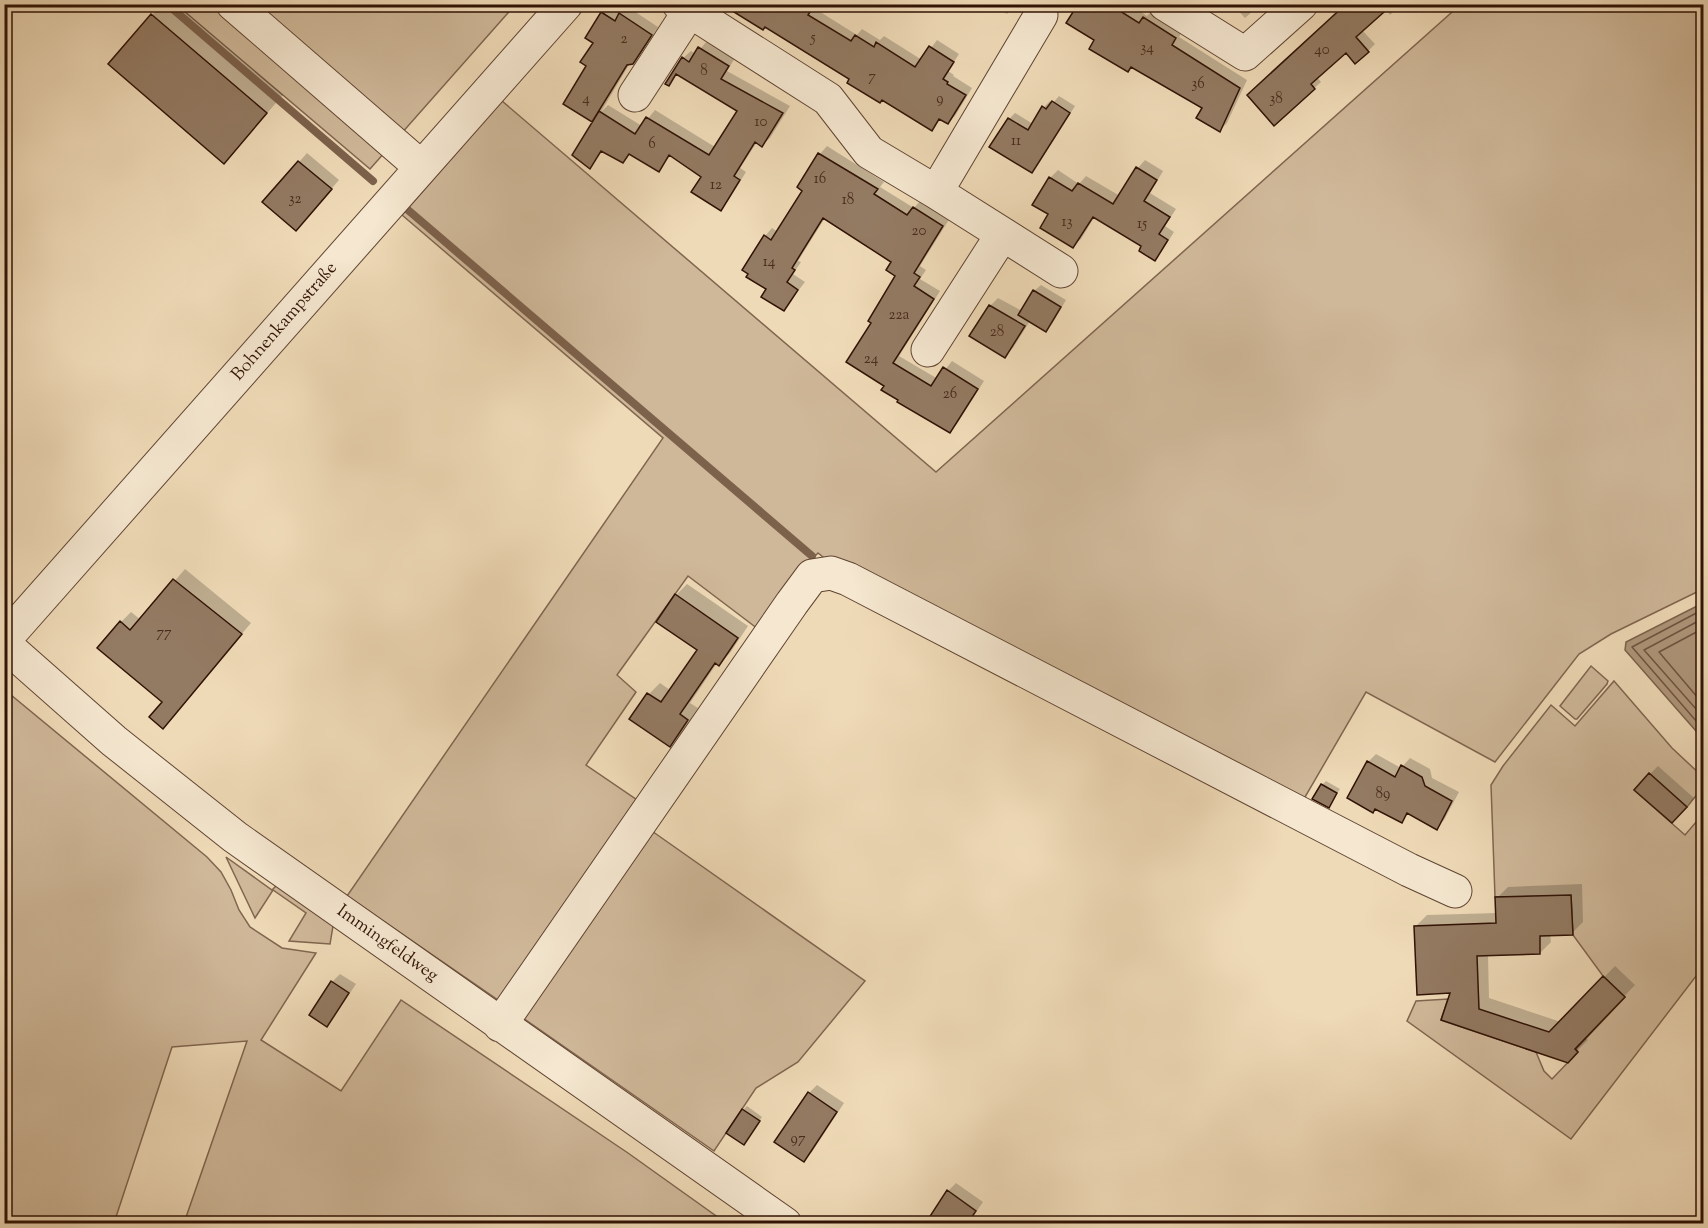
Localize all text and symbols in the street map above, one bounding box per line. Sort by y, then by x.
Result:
house number: 5 [809,28,816,49]
house number: 2 [620,29,628,50]
house number: 34 [1140,38,1154,59]
house number: 40 [1314,40,1330,61]
house number: 8 [700,61,708,82]
house number: 7 [868,67,876,88]
house number: 36 [1191,74,1205,95]
house number: 4 [582,89,590,110]
house number: 9 [936,89,944,110]
house number: 38 [1269,89,1283,110]
house number: 10 [755,112,768,133]
house number: 11 [1011,131,1021,152]
house number: 6 [648,134,656,155]
house number: 16 [814,169,826,190]
house number: 12 [710,175,722,196]
house number: 32 [288,189,302,210]
house number: 18 [842,190,854,211]
house number: 13 [1061,212,1073,233]
house number: 15 [1137,214,1147,235]
house number: 20 [912,221,927,242]
house number: 14 [763,252,776,273]
street label: Bohnenkampstraße [226,257,344,387]
house number: 22a [889,305,910,326]
house number: 28 [990,322,1004,343]
house number: 24 [864,349,879,370]
house number: 26 [943,384,957,405]
house number: 77 [156,623,172,644]
house number: 89 [1376,784,1390,805]
street label: Immingfeldweg [331,899,443,989]
house number: 97 [791,1129,806,1150]

